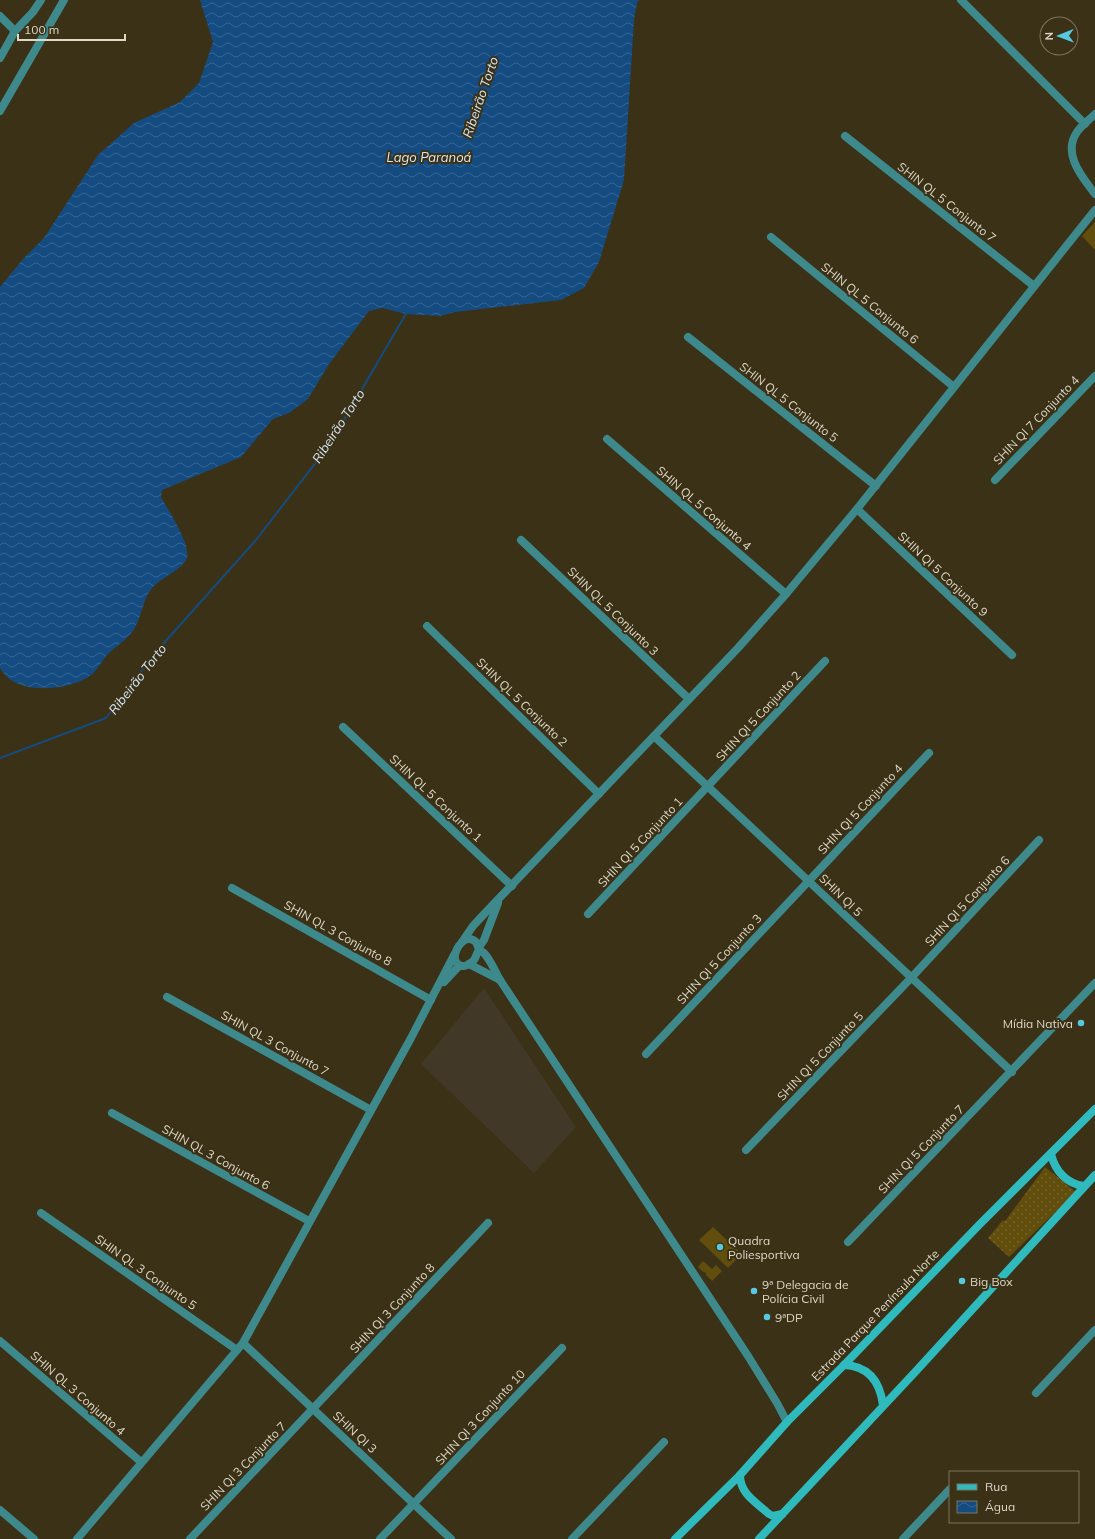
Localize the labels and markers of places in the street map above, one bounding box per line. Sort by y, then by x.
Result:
place label: Mídia Nativa [1003,1016,1073,1031]
marker: Mídia Nativa [1076,1018,1086,1028]
place label: Quadra Poliesportiva [728,1233,800,1262]
marker: Quadra Poliesportiva [715,1242,725,1252]
place label: Big Box [970,1274,1013,1289]
marker: Big Box [957,1276,967,1286]
place label: 9ª Delegacia de Polícia Civil [762,1277,848,1306]
marker: 9ª Delegacia de Polícia Civil [749,1286,759,1296]
place label: 9ªDP [775,1310,803,1325]
marker: 9ªDP [762,1312,772,1322]

